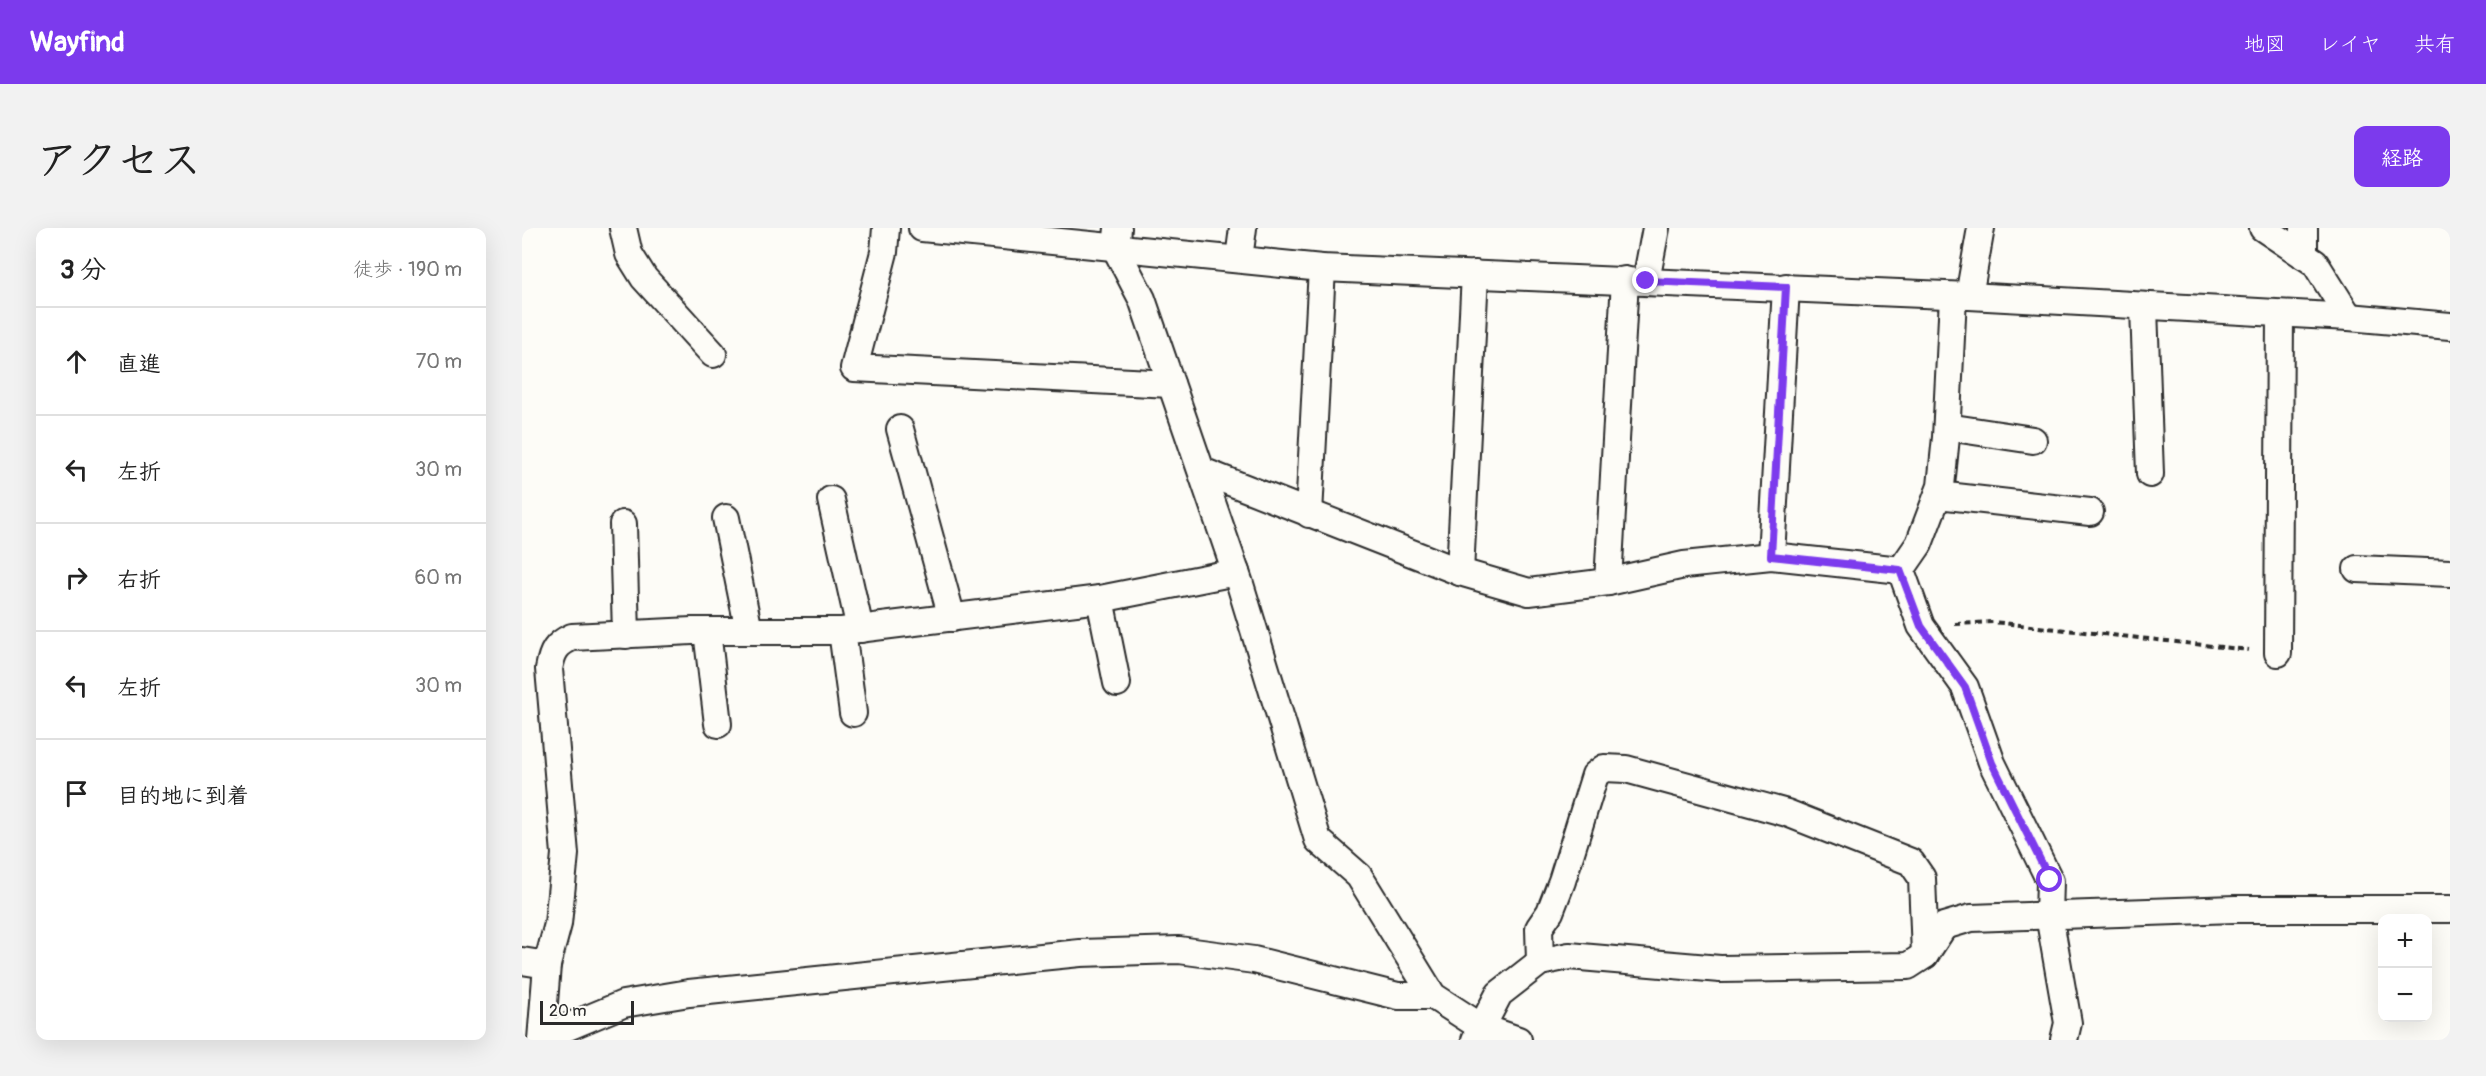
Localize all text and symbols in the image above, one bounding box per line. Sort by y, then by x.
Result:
text: Wayfind [30,25,125,60]
text: 地図 [2244,31,2286,58]
text: レイヤ [2319,31,2381,58]
text: 共有 [2414,31,2456,58]
button: 経路 [2354,126,2450,187]
text: アクセス [36,135,201,187]
text: 3 分 [60,254,106,286]
text: 徒歩 · 190 m [353,257,462,282]
route end [1632,267,1658,293]
icon: ahead [60,345,93,378]
text: 70 m [416,349,462,374]
text: 直進 [117,350,161,378]
icon: left [60,453,93,486]
text: 30 m [415,457,462,482]
text: 左折 [117,458,161,486]
icon: right [60,561,93,594]
text: 60 m [415,565,462,590]
text: 右折 [117,566,161,594]
icon: left [60,669,93,702]
text: 30 m [415,673,462,698]
text: 左折 [117,674,161,702]
icon: arrive [60,777,93,810]
text: 目的地に到着 [117,782,249,810]
route start [2036,866,2062,892]
map controls [2378,914,2432,1022]
button: + [2378,914,2432,968]
button: − [2378,968,2432,1022]
scale bar [540,998,634,1026]
text: 20 m [549,1001,587,1021]

